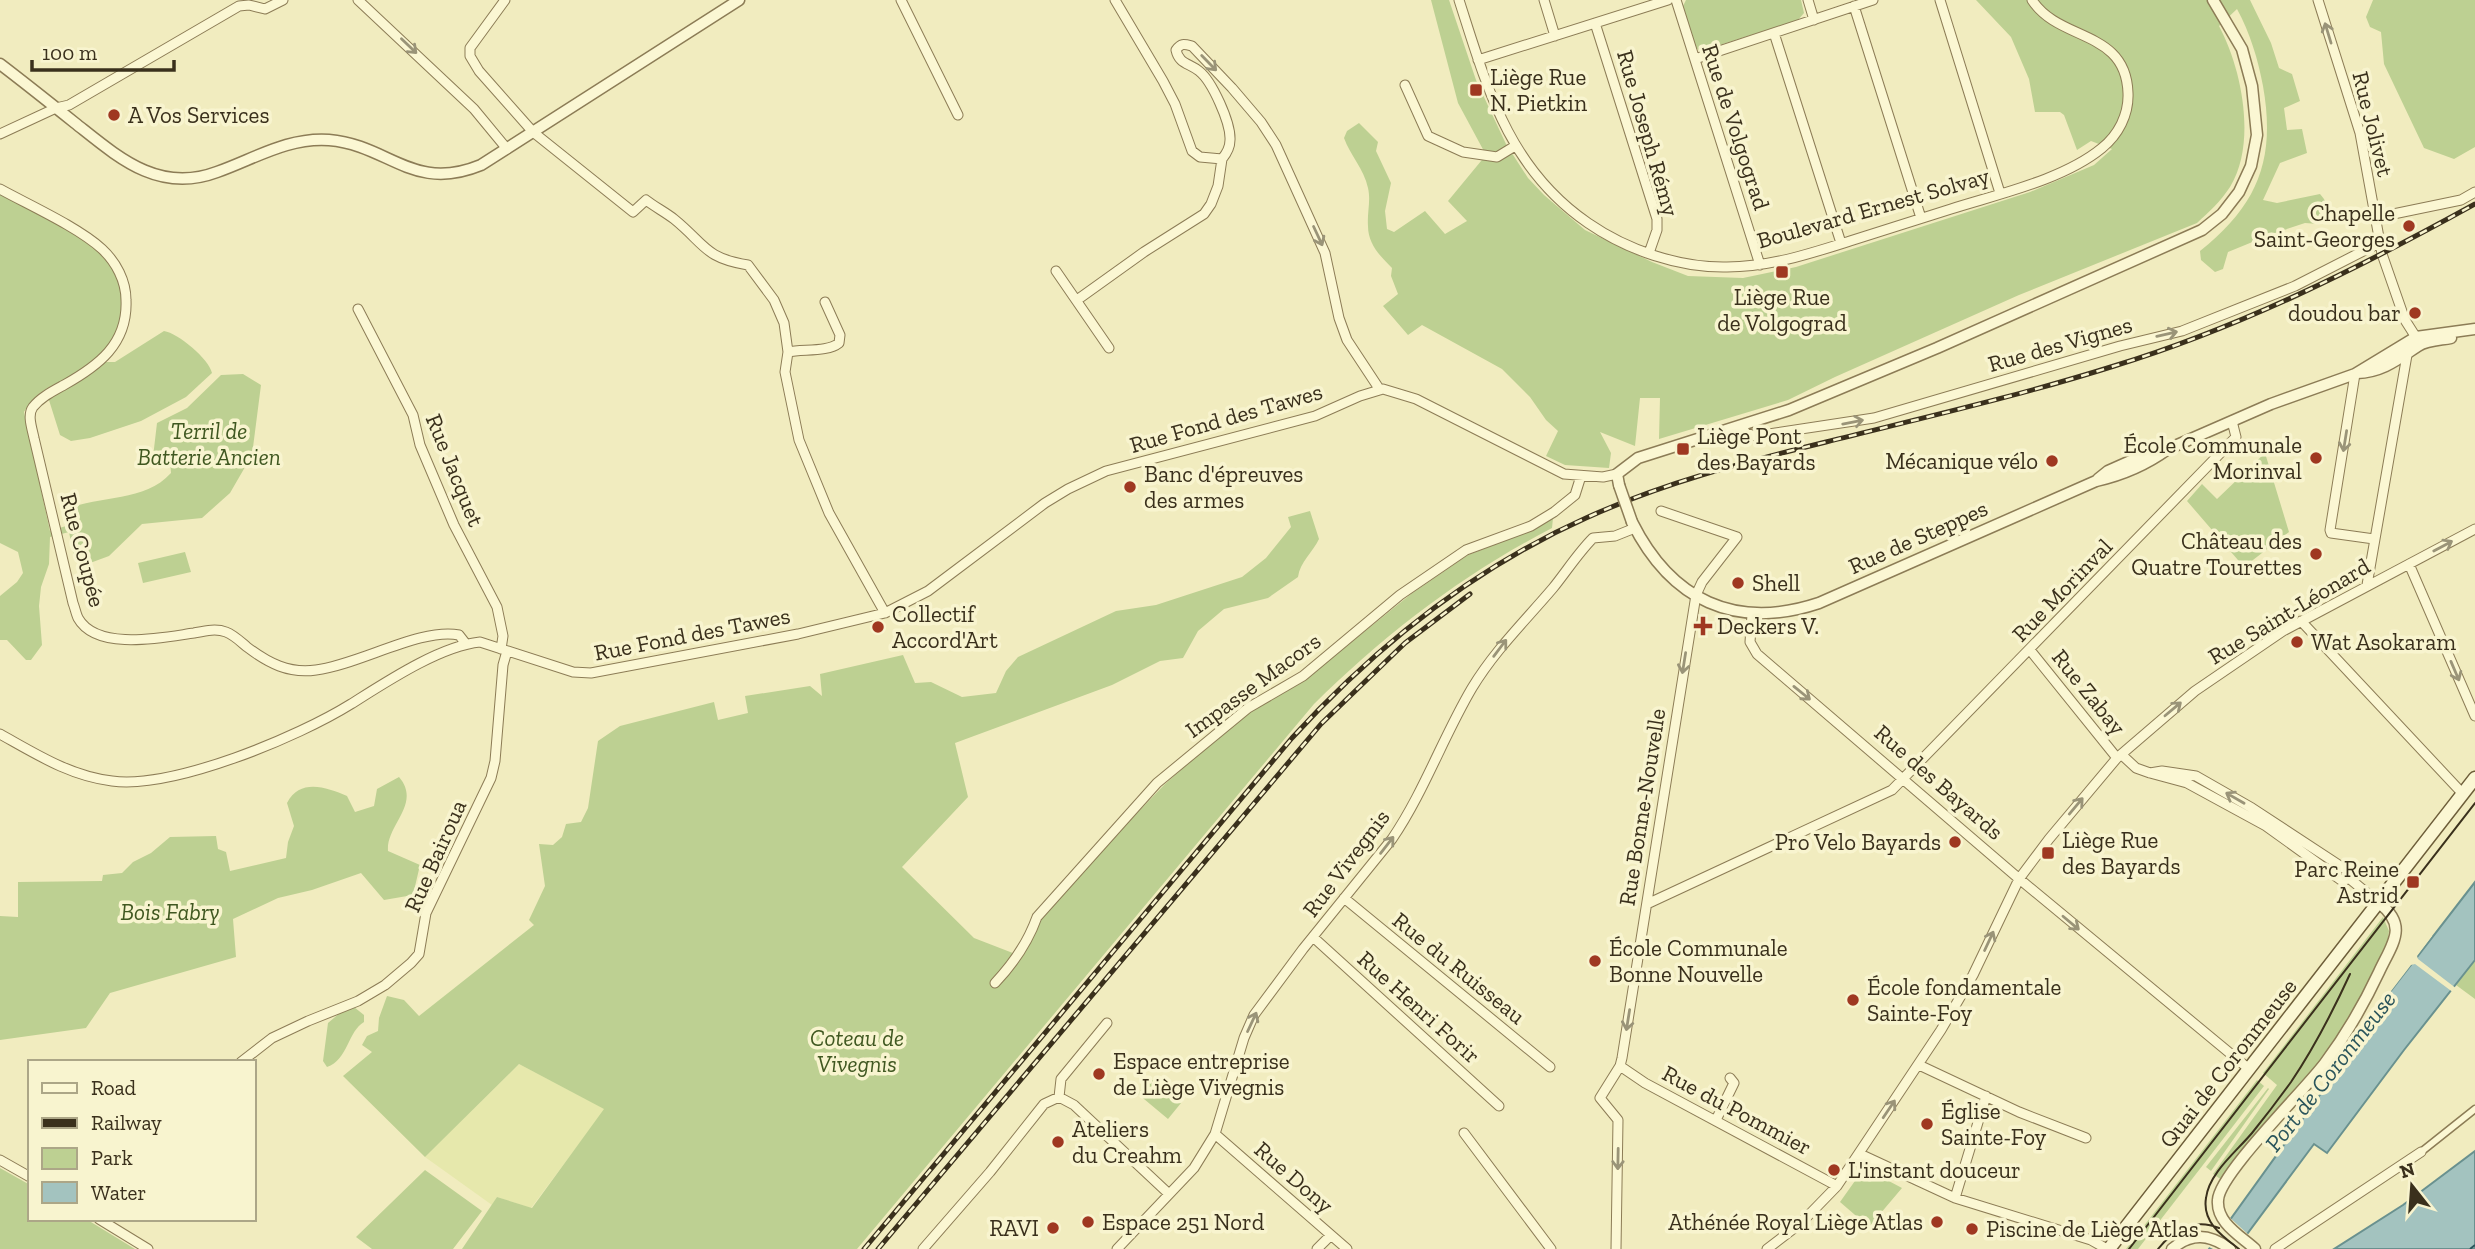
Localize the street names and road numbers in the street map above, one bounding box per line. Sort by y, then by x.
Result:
street label: Rue de Volgograd [1696,41,1776,214]
street label: Rue Joseph Rémy [1611,47,1685,220]
street label: Rue Jolivet [2346,69,2400,180]
street label: Boulevard Ernest Solvay [1754,161,1993,255]
street label: Rue des Vignes [1985,310,2135,378]
street label: Rue Fond des Tawes [1126,377,1326,459]
street label: Rue Jacquet [420,410,490,531]
street label: Rue Coupée [54,490,112,610]
street label: Rue de Steppes [1844,494,1992,580]
street label: Rue Morinval [2006,533,2118,647]
street label: Rue Saint-Léonard [2203,551,2375,670]
street label: Rue Fond des Tawes [592,601,792,667]
street label: Impasse Macors [1180,626,1326,744]
street label: Rue Zabay [2046,643,2132,741]
street label: Rue Bonne-Nouvelle [1613,706,1671,908]
street label: Rue des Bayards [1869,718,2009,846]
street label: Rue Bairoua [398,795,472,917]
street label: Rue Vivegnis [1296,804,1396,922]
street label: Rue du Ruisseau [1387,906,1531,1030]
street label: Rue Henri Forir [1352,945,1486,1069]
street label: Quai de Coronmeuse [2153,973,2303,1153]
street label: Rue du Pommier [1658,1059,1816,1161]
street label: Rue Dony [1249,1135,1339,1219]

